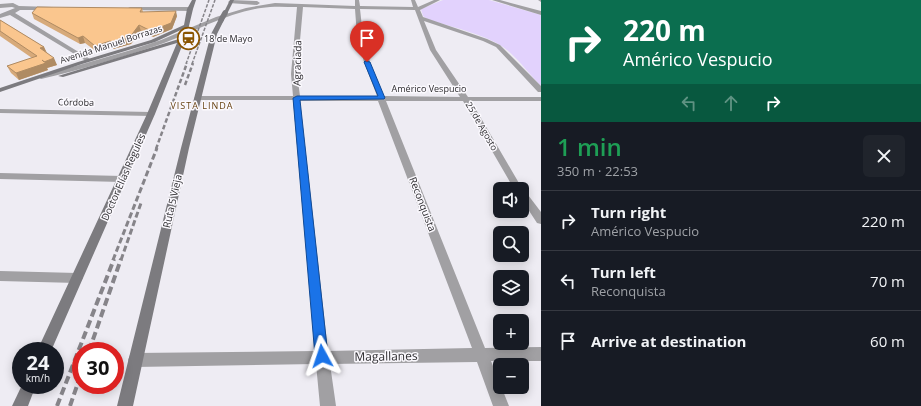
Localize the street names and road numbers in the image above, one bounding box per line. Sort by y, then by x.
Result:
street label: Avenida Manuel Borrazas [58,21,164,67]
street label: Agraciada [290,40,304,86]
street label: Américo Vespucio [392,82,466,95]
street label: Córdoba [58,95,94,109]
street label: 25 de Agosto [463,99,501,153]
street label: Doctor Elías Regules [97,131,149,223]
street label: Ruta 5 Vieja [159,173,185,229]
street label: Reconquista [406,175,440,233]
street label: Magallanes [354,347,418,365]

